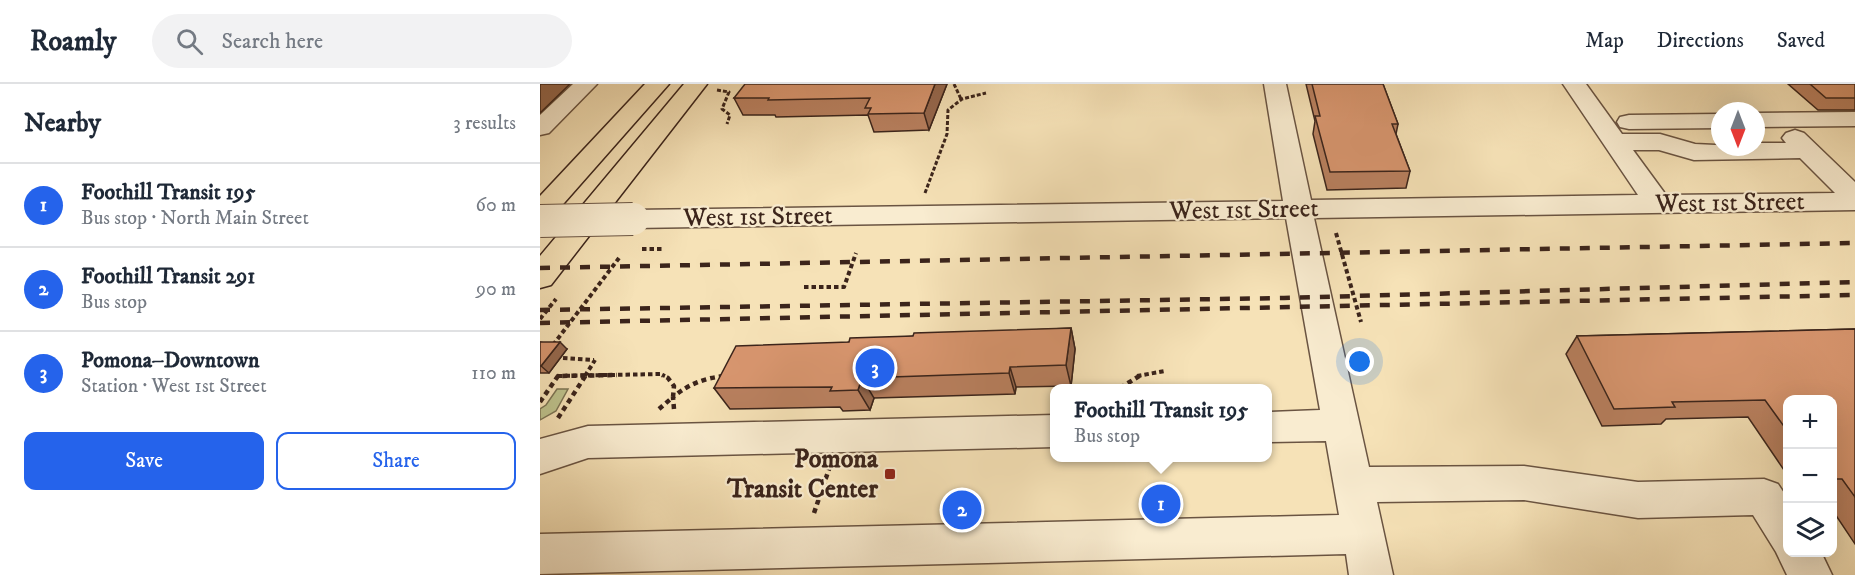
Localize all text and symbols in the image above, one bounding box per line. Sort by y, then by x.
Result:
search box [152,14,572,68]
text: Roamly [30,24,116,59]
icon: search [173,25,206,58]
text: Search here [221,28,323,55]
text: Map [1585,28,1624,54]
text: Directions [1657,28,1744,54]
text: Saved [1777,28,1825,54]
north arrow [1711,102,1765,156]
text: Nearby [24,107,101,140]
text: 3 results [453,111,516,136]
text: Foothill Transit 195 [81,179,255,206]
street label: West 1st Street [1654,185,1805,221]
street label: West 1st Street [1168,192,1319,228]
text: 1 [40,193,47,218]
text: 60 m [476,193,516,218]
street label: West 1st Street [682,199,833,235]
text: Bus stop · North Main Street [81,206,309,231]
text: Foothill Transit 291 [81,263,255,290]
text: 2 [39,277,48,302]
text: 90 m [476,277,516,302]
text: Bus stop [81,290,147,315]
pin: 3 [856,346,894,390]
text: Pomona–Downtown [81,347,259,374]
your location [1345,347,1374,376]
text: 3 [40,361,47,386]
text: 110 m [471,361,516,386]
text: Station · West 1st Street [81,374,267,399]
popup [1050,384,1272,462]
map controls [1783,395,1837,557]
button: + [1783,395,1837,449]
text: Foothill Transit 195 [1074,397,1248,424]
text: Bus stop [1074,424,1140,449]
button: Save [24,432,264,490]
button: Share [276,432,516,490]
place label: Pomona Transit Center [726,443,879,506]
button: − [1783,449,1837,503]
marker: Pomona Transit Center [883,467,897,481]
pin: 1 [1142,482,1180,526]
pin: 2 [942,488,982,532]
button: layers [1783,503,1837,557]

